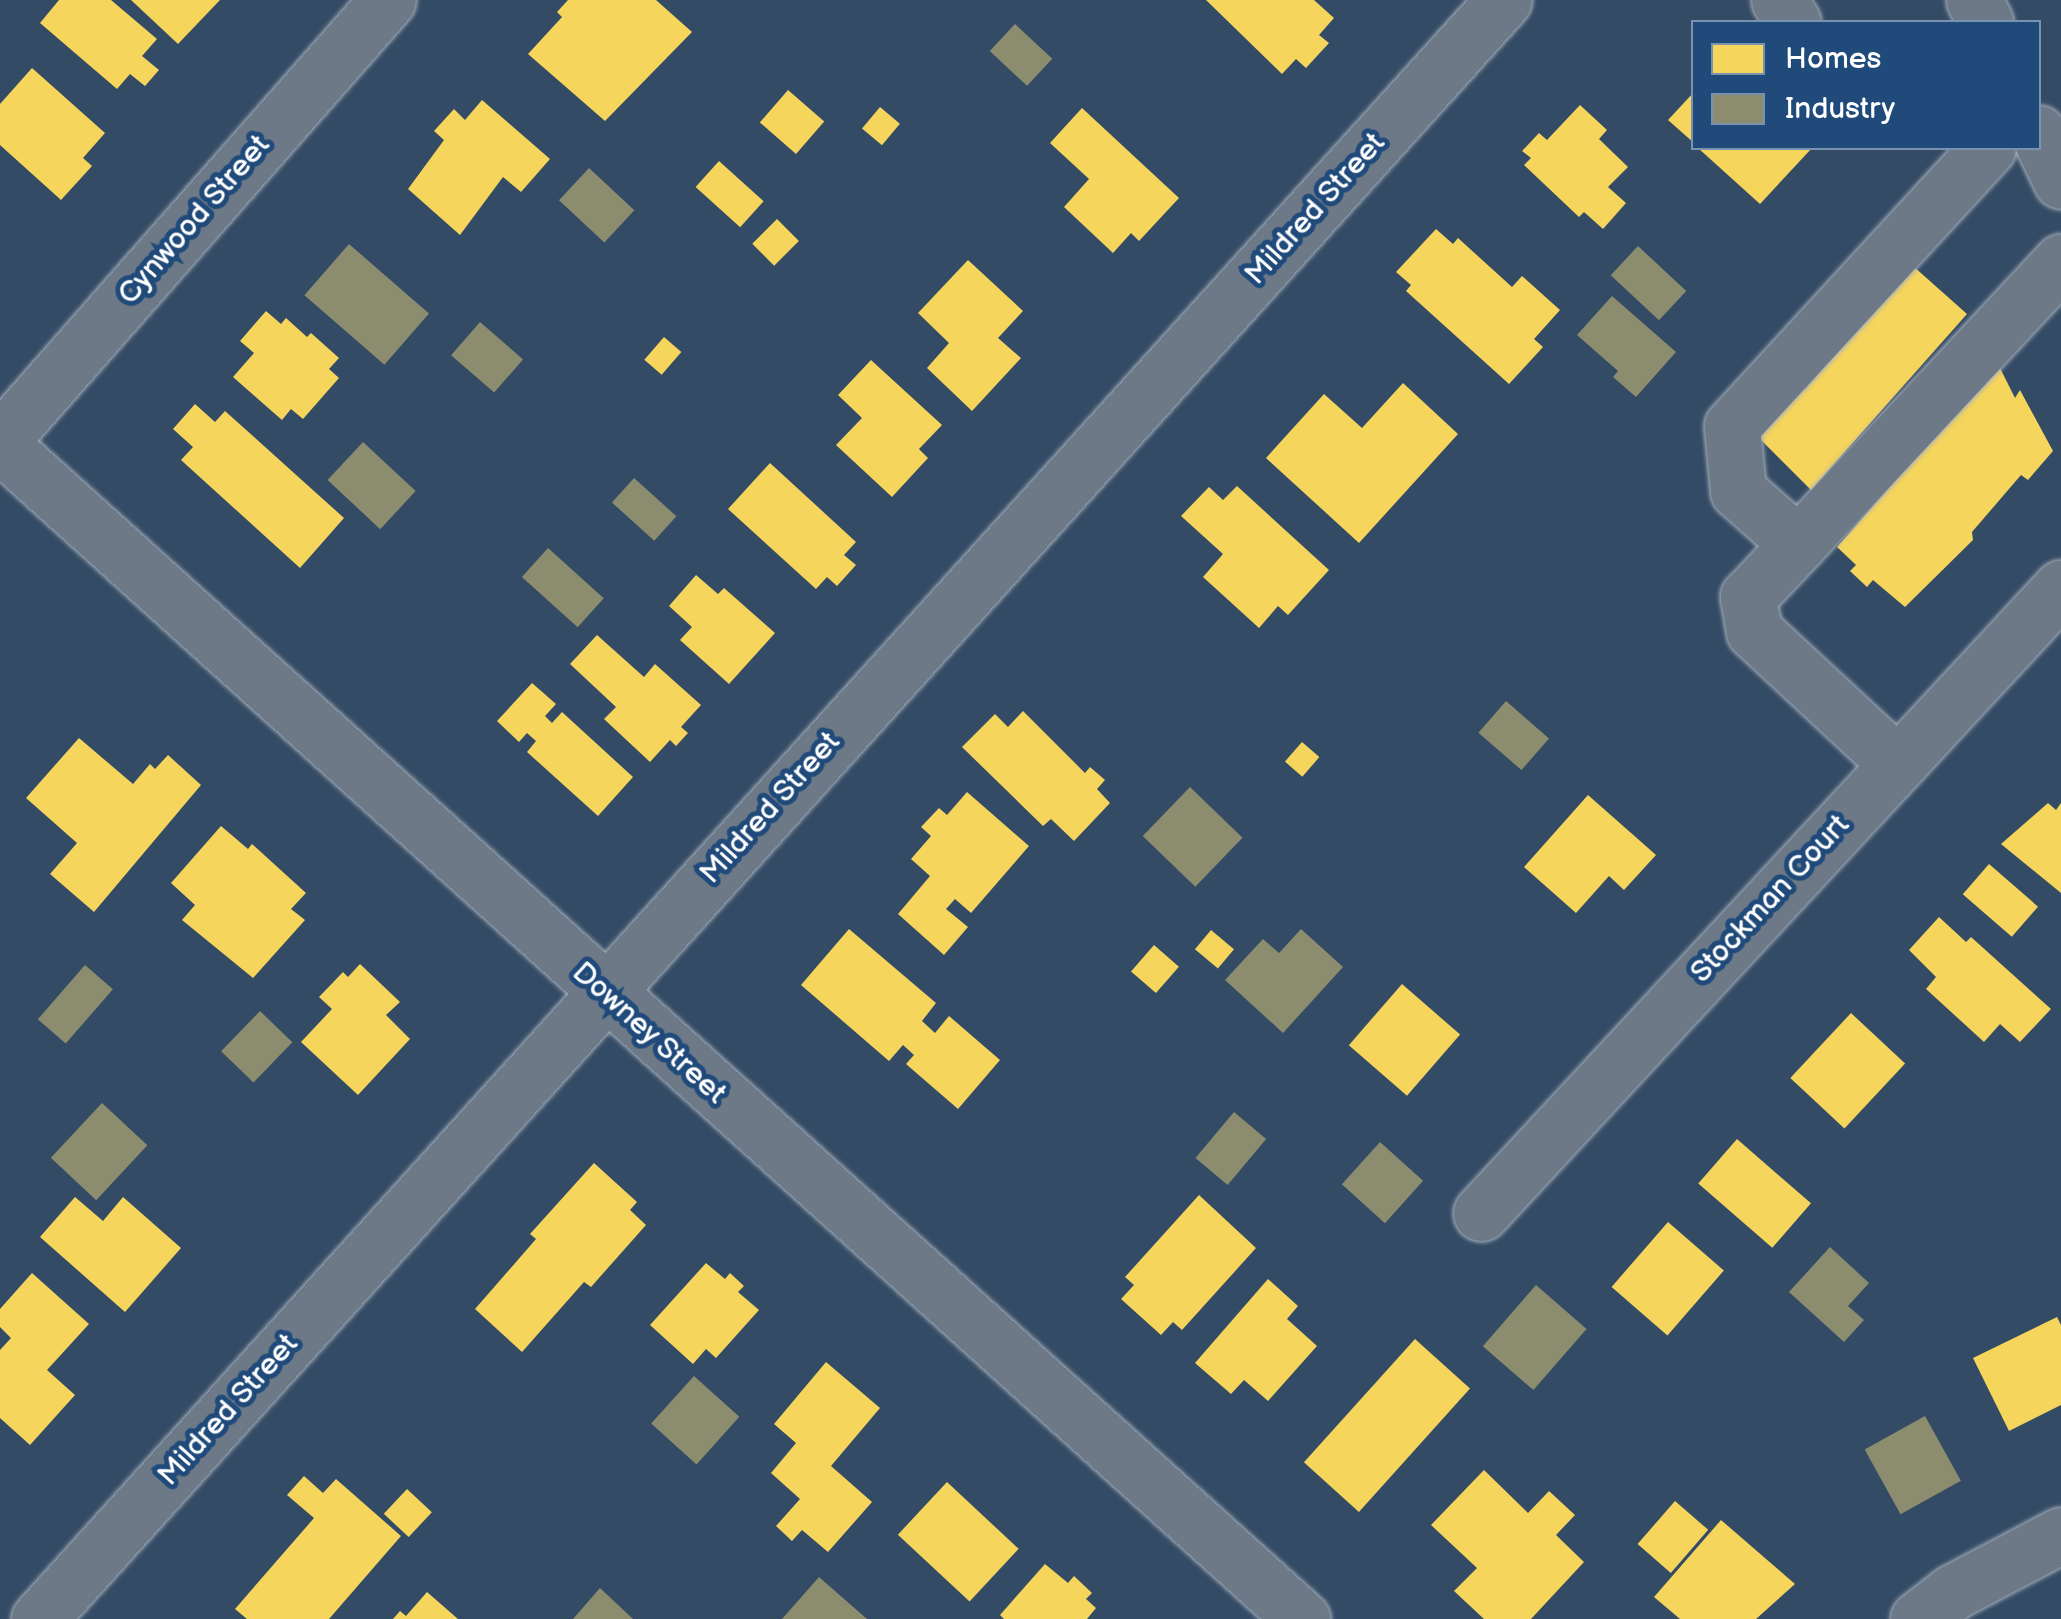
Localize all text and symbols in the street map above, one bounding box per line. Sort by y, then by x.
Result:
legend [1691,20,2041,150]
text: Homes [1785,41,1881,77]
text: Industry [1785,91,1895,127]
street label: Mildred Street [1237,126,1393,292]
street label: Cynwood Street [110,128,278,312]
street label: Mildred Street [692,725,848,891]
street label: Stockman Court [1683,808,1857,990]
street label: Downey Street [564,954,734,1112]
street label: Mildred Street [150,1327,306,1493]

